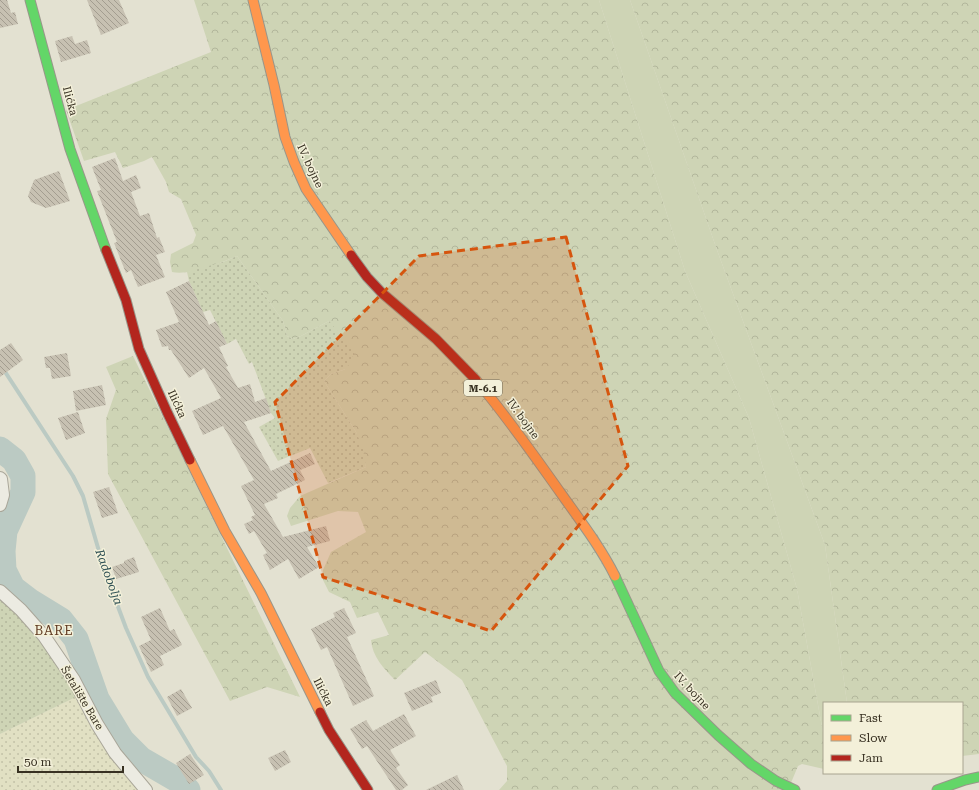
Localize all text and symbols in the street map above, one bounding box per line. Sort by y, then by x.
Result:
street label: Ilićka [60,85,80,117]
street label: IV. bojne [294,142,326,190]
road number: M-6.1 [464,380,502,396]
street label: Ilićka [165,388,189,420]
street label: IV. bojne [504,396,542,442]
water label: Radobolja [92,546,126,607]
district label: BARE [34,623,74,638]
street label: Šetalište Bare [58,663,107,732]
street label: IV. bojne [671,669,713,713]
street label: Ilićka [310,676,336,708]
legend [823,702,963,774]
text: Fast [859,711,883,725]
text: Slow [859,731,887,745]
scale bar [18,748,123,774]
text: Jam [859,751,883,765]
text: 50 m [24,755,51,769]

